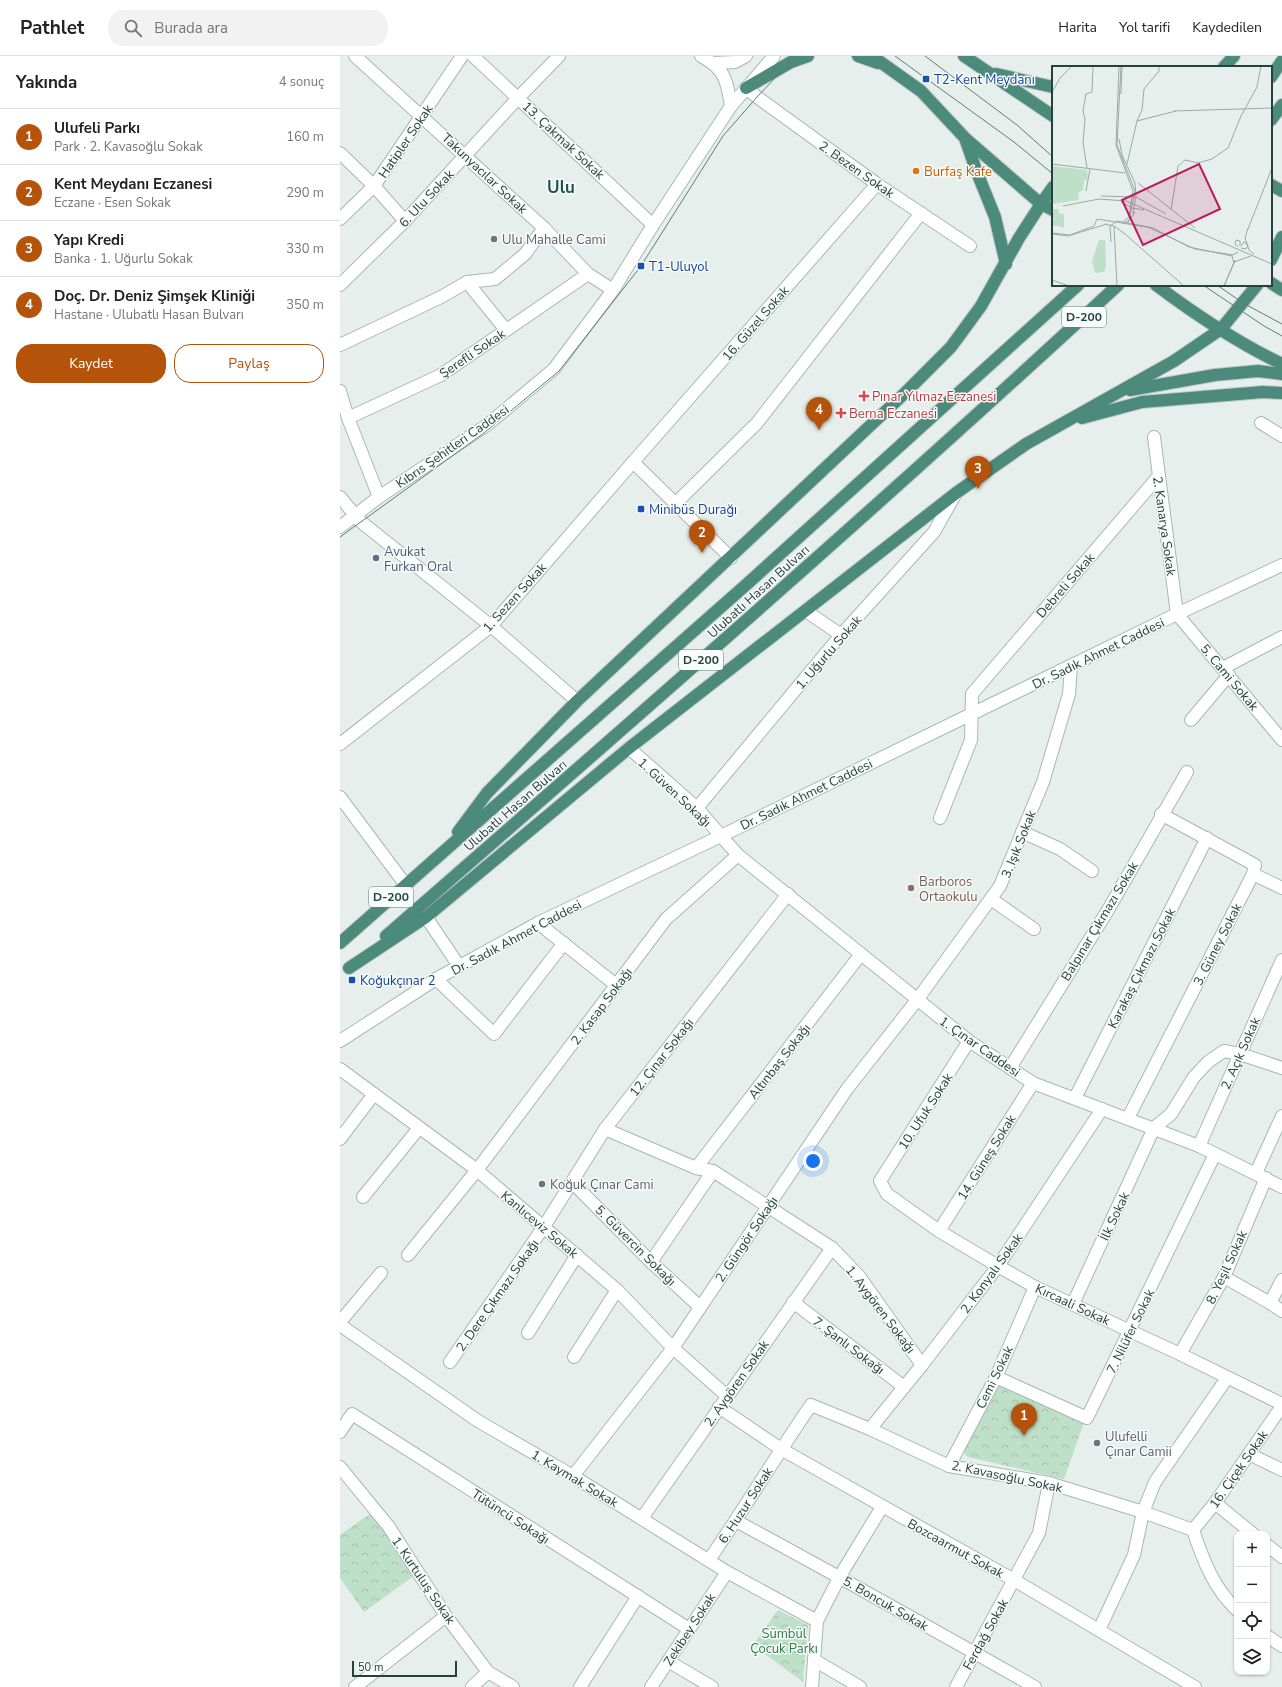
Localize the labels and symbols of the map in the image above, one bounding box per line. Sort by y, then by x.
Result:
inset map [1052,66,1272,286]
place label: T2-Kent Meydanı [934,71,1035,89]
marker: T2-Kent Meydanı [921,74,931,84]
street label: 13. Çakmak Sokak [518,98,609,184]
street label: Hatipler Sokak [374,101,438,182]
street label: Takunyacılar Sokak [438,129,531,219]
street label: 2. Bezen Sokak [815,137,898,203]
place label: Burfaş Kafe [924,163,992,181]
street label: 6. Ulu Sokak [395,165,459,232]
marker: Burfaş Kafe [911,166,921,176]
district label: Ulu [547,176,575,199]
place label: Ulu Mahalle Cami [502,231,606,249]
marker: Ulu Mahalle Cami [489,234,499,244]
place label: T1-Uluyol [649,258,709,276]
marker: T1-Uluyol [636,261,646,271]
street label: 16. Güzel Sokak [718,282,794,365]
road number: D-200 [1062,307,1106,327]
street label: Şerefli Sokak [436,325,509,383]
place label: Pınar Yılmaz Eczanesi [872,388,996,406]
marker: Pınar Yılmaz Eczanesi [859,391,869,401]
pin: 4 [806,397,832,430]
street label: Kıbrıs Şehitleri Caddesi [392,401,513,493]
place label: Berna Eczanesi [849,405,937,423]
marker: Berna Eczanesi [836,408,846,418]
pin: 3 [965,456,991,489]
street label: 2. Kanarya Sokak [1148,475,1180,578]
place label: Minibüs Durağı [649,501,737,519]
marker: Minibüs Durağı [636,504,646,514]
pin: 2 [689,520,715,553]
street label: Ulubatlı Hasan Bulvarı [704,541,814,642]
place label: Avukat Furkan Oral [384,543,452,576]
street label: Debreli Sokak [1032,549,1099,622]
marker: Avukat Furkan Oral [371,553,381,563]
street label: 1. Sezen Sokak [479,559,551,636]
street label: 1. Uğurlu Sokak [792,611,866,694]
street label: Dr. Sadık Ahmet Caddesi [1029,614,1168,694]
street label: 5. Cami Sokak [1196,640,1263,715]
road number: D-200 [679,650,723,670]
street label: 1. Güven Sokağı [634,754,715,831]
street label: Dr. Sadık Ahmet Caddesi [737,755,876,835]
street label: Ulubatlı Hasan Bulvarı [460,756,571,856]
street label: 3. Işık Sokak [997,807,1041,881]
street label: Balpınar Çıkmazı Sokak [1057,858,1143,984]
place label: Barboros Ortaokulu [919,873,978,906]
marker: Barboros Ortaokulu [906,883,916,893]
road number: D-200 [369,887,413,907]
street label: Dr. Sadık Ahmet Caddesi [448,896,585,980]
street label: 3. Güney Sokak [1189,900,1247,989]
street label: Karakaş Çıkmazı Sokak [1104,905,1180,1032]
street label: 2. Kasap Sokağı [567,964,637,1049]
place label: Koğukçınar 2 [360,972,436,990]
marker: Koğukçınar 2 [347,975,357,985]
street label: 1. Çınar Caddesi [935,1012,1023,1081]
street label: 2. Açık Sokak [1217,1014,1265,1092]
street label: 12. Çınar Sokağı [625,1015,698,1101]
street label: Altınbaş Sokağı [745,1020,815,1103]
street label: 10. Ufuk Sokak [894,1069,958,1153]
street label: 14. Güneş Sokak [953,1111,1021,1204]
your location [803,1151,823,1171]
place label: Koğuk Çınar Cami [550,1176,654,1194]
marker: Koğuk Çınar Cami [537,1179,547,1189]
street label: Kanlıceviz Sokak [497,1187,582,1263]
street label: İlk Sokak [1095,1188,1134,1244]
street label: 2. Güngör Sokağı [711,1193,782,1286]
street label: 5. Güvercin Sokağı [591,1201,680,1290]
street label: 8. Yeşil Sokak [1202,1227,1252,1307]
street label: 2. Konyalı Sokak [957,1229,1027,1317]
street label: 2. Dere Çıkmazı Sokağı [452,1236,543,1355]
street label: 1. Aygören Sokağı [841,1262,919,1357]
street label: Kırcaali Sokak [1032,1280,1113,1330]
street label: 7. Nilüfer Sokak [1103,1286,1159,1377]
street label: 7. Şanlı Sokağı [809,1313,888,1379]
street label: 2. Aygören Sokak [700,1336,774,1430]
street label: Cemi Sokak [972,1343,1018,1412]
pin: 1 [1011,1403,1037,1436]
street label: 16. Çiçek Sokak [1205,1427,1273,1512]
place label: Ulufelli Çınar Camii [1105,1428,1172,1461]
marker: Ulufelli Çınar Camii [1092,1438,1102,1448]
street label: 1. Kaymak Sokak [528,1446,622,1512]
street label: 2. Kavasoğlu Sokak [950,1456,1064,1498]
street label: 6. Huzur Sokak [714,1463,778,1547]
street label: Tütüncü Sokağı [468,1485,553,1549]
street label: Bozcaarmut Sokak [904,1515,1007,1583]
street label: 1. Kurtuluş Sokak [387,1533,459,1628]
street label: 5. Boncuk Sokak [840,1572,932,1636]
street label: Zekibey Sokak [660,1589,720,1669]
street label: Ferdağ Sokak [959,1595,1013,1673]
park label: Sümbül Çocuk Parkı [750,1625,818,1658]
scale bar [352,1659,457,1678]

